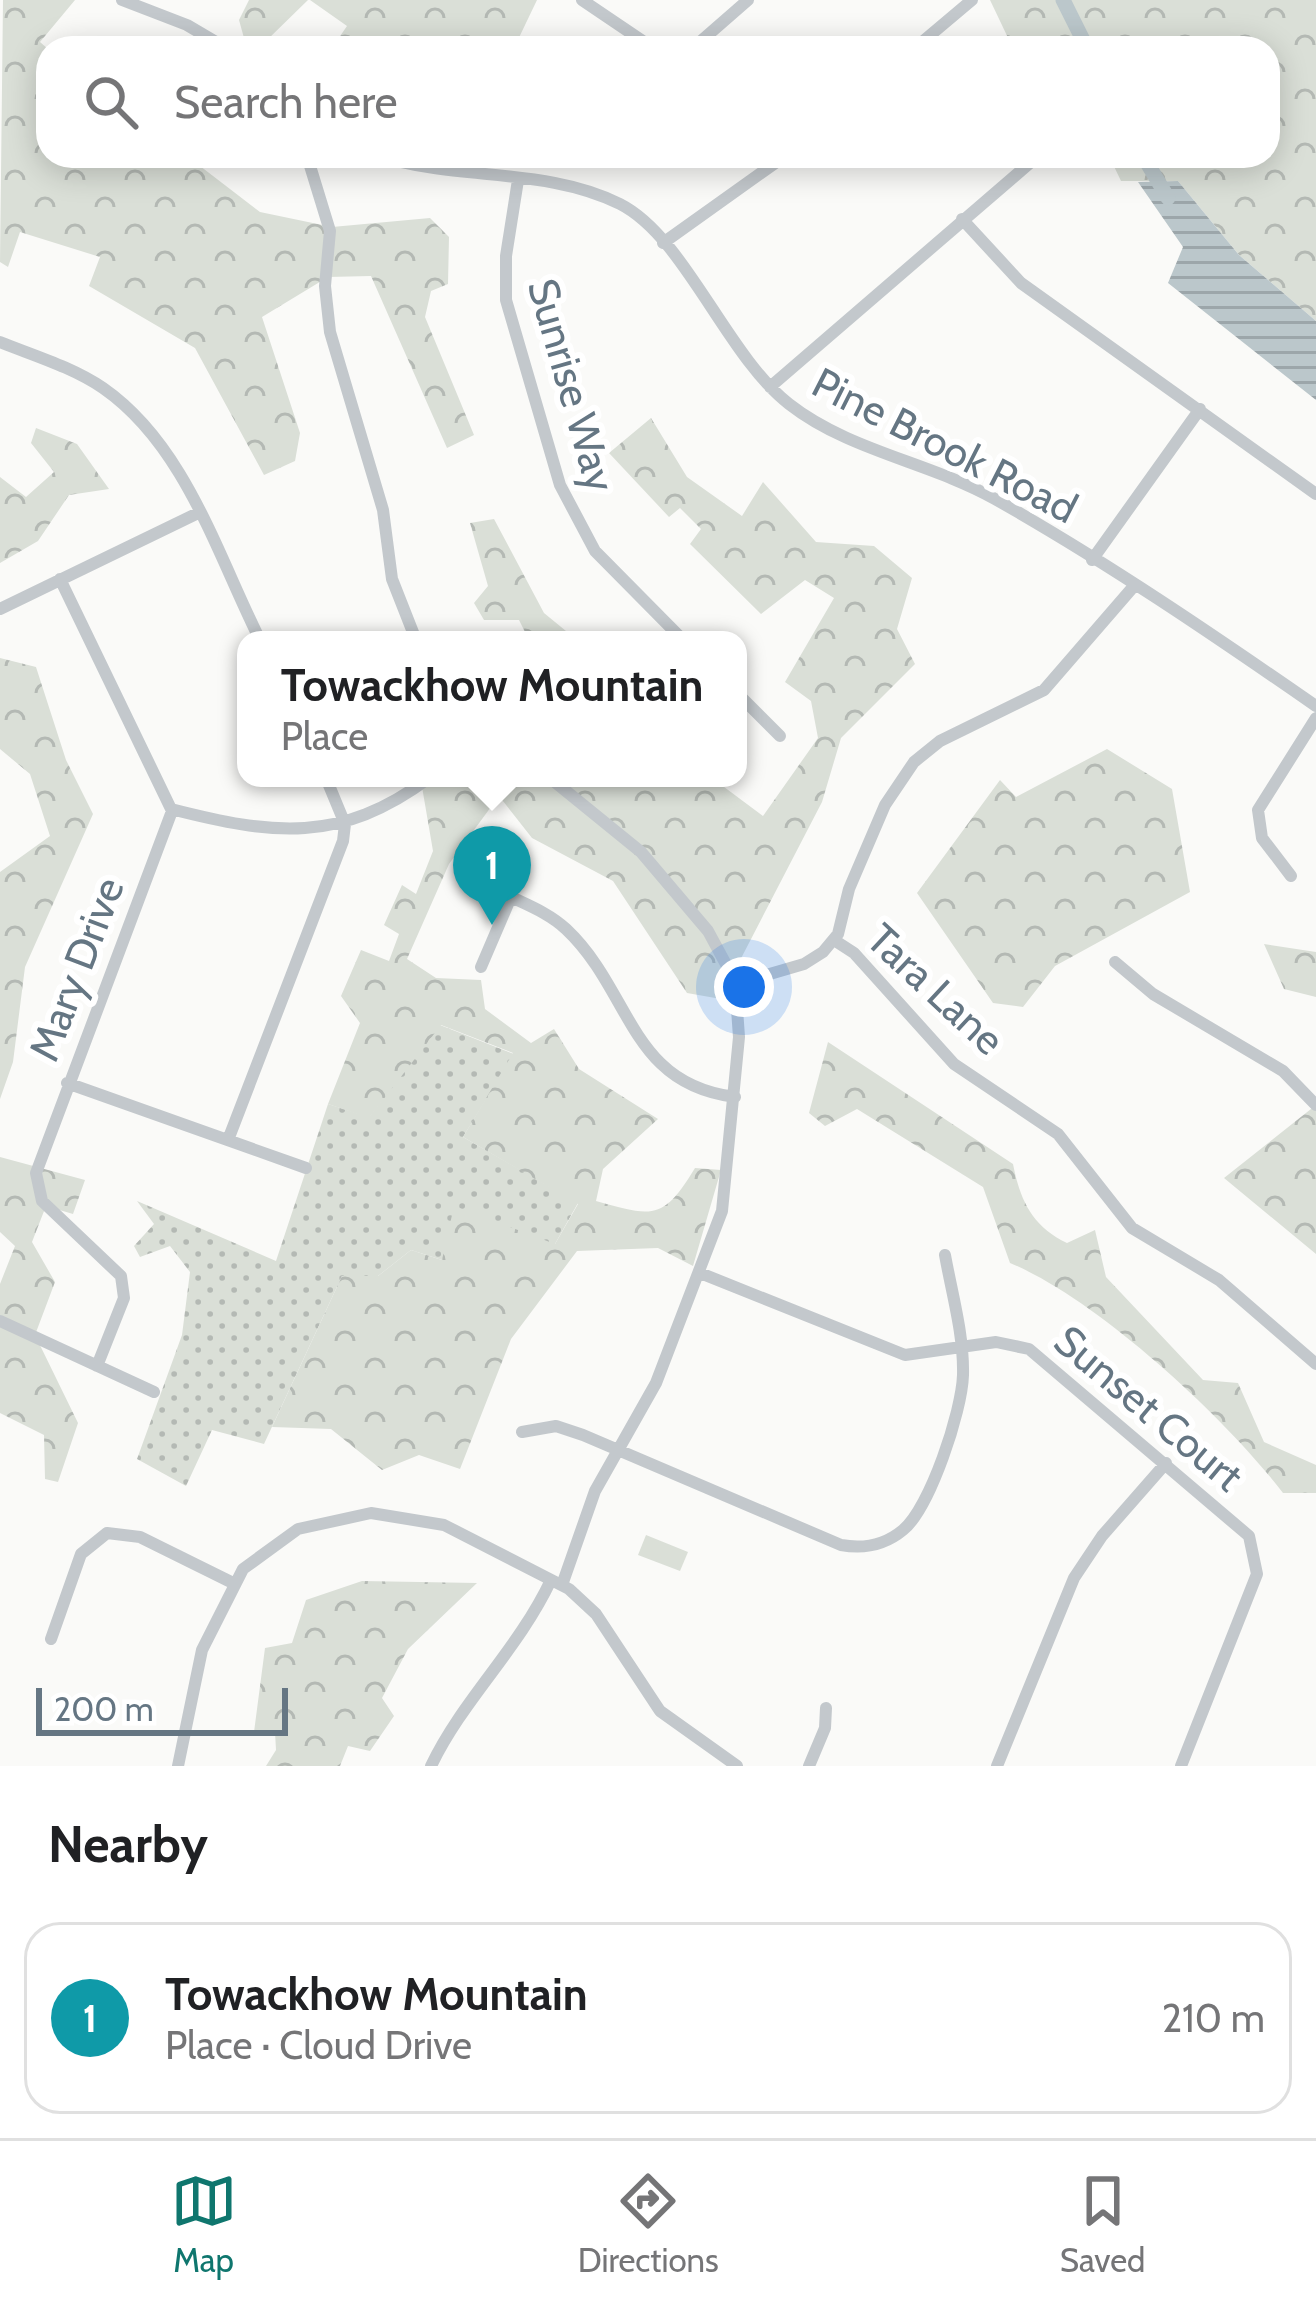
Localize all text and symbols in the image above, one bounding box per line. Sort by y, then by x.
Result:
search box [36,36,1280,168]
icon: search [78,69,144,135]
text: Search here [174,75,398,129]
street label: Sunrise Way [517,273,627,497]
street label: Pine Brook Road [804,356,1086,534]
popup [237,631,747,787]
text: Towackhow Mountain [281,658,703,712]
text: Place [281,712,368,760]
pin: 1 [453,826,531,925]
street label: Mary Drive [17,870,135,1068]
street label: Tara Lane [857,912,1015,1066]
your location [714,957,774,1017]
street label: Sunset Court [1044,1314,1254,1502]
scale bar [36,1682,288,1735]
text: 200 m [54,1689,154,1729]
text: Nearby [48,1813,208,1875]
text: Towackhow Mountain [165,1967,588,2021]
text: 1 [83,1994,97,2042]
text: 210 m [1162,1994,1265,2042]
text: Place · Cloud Drive [165,2021,472,2069]
tab: Map [171,2168,237,2280]
tab: Directions [578,2168,719,2280]
tab: Saved [1060,2168,1145,2280]

